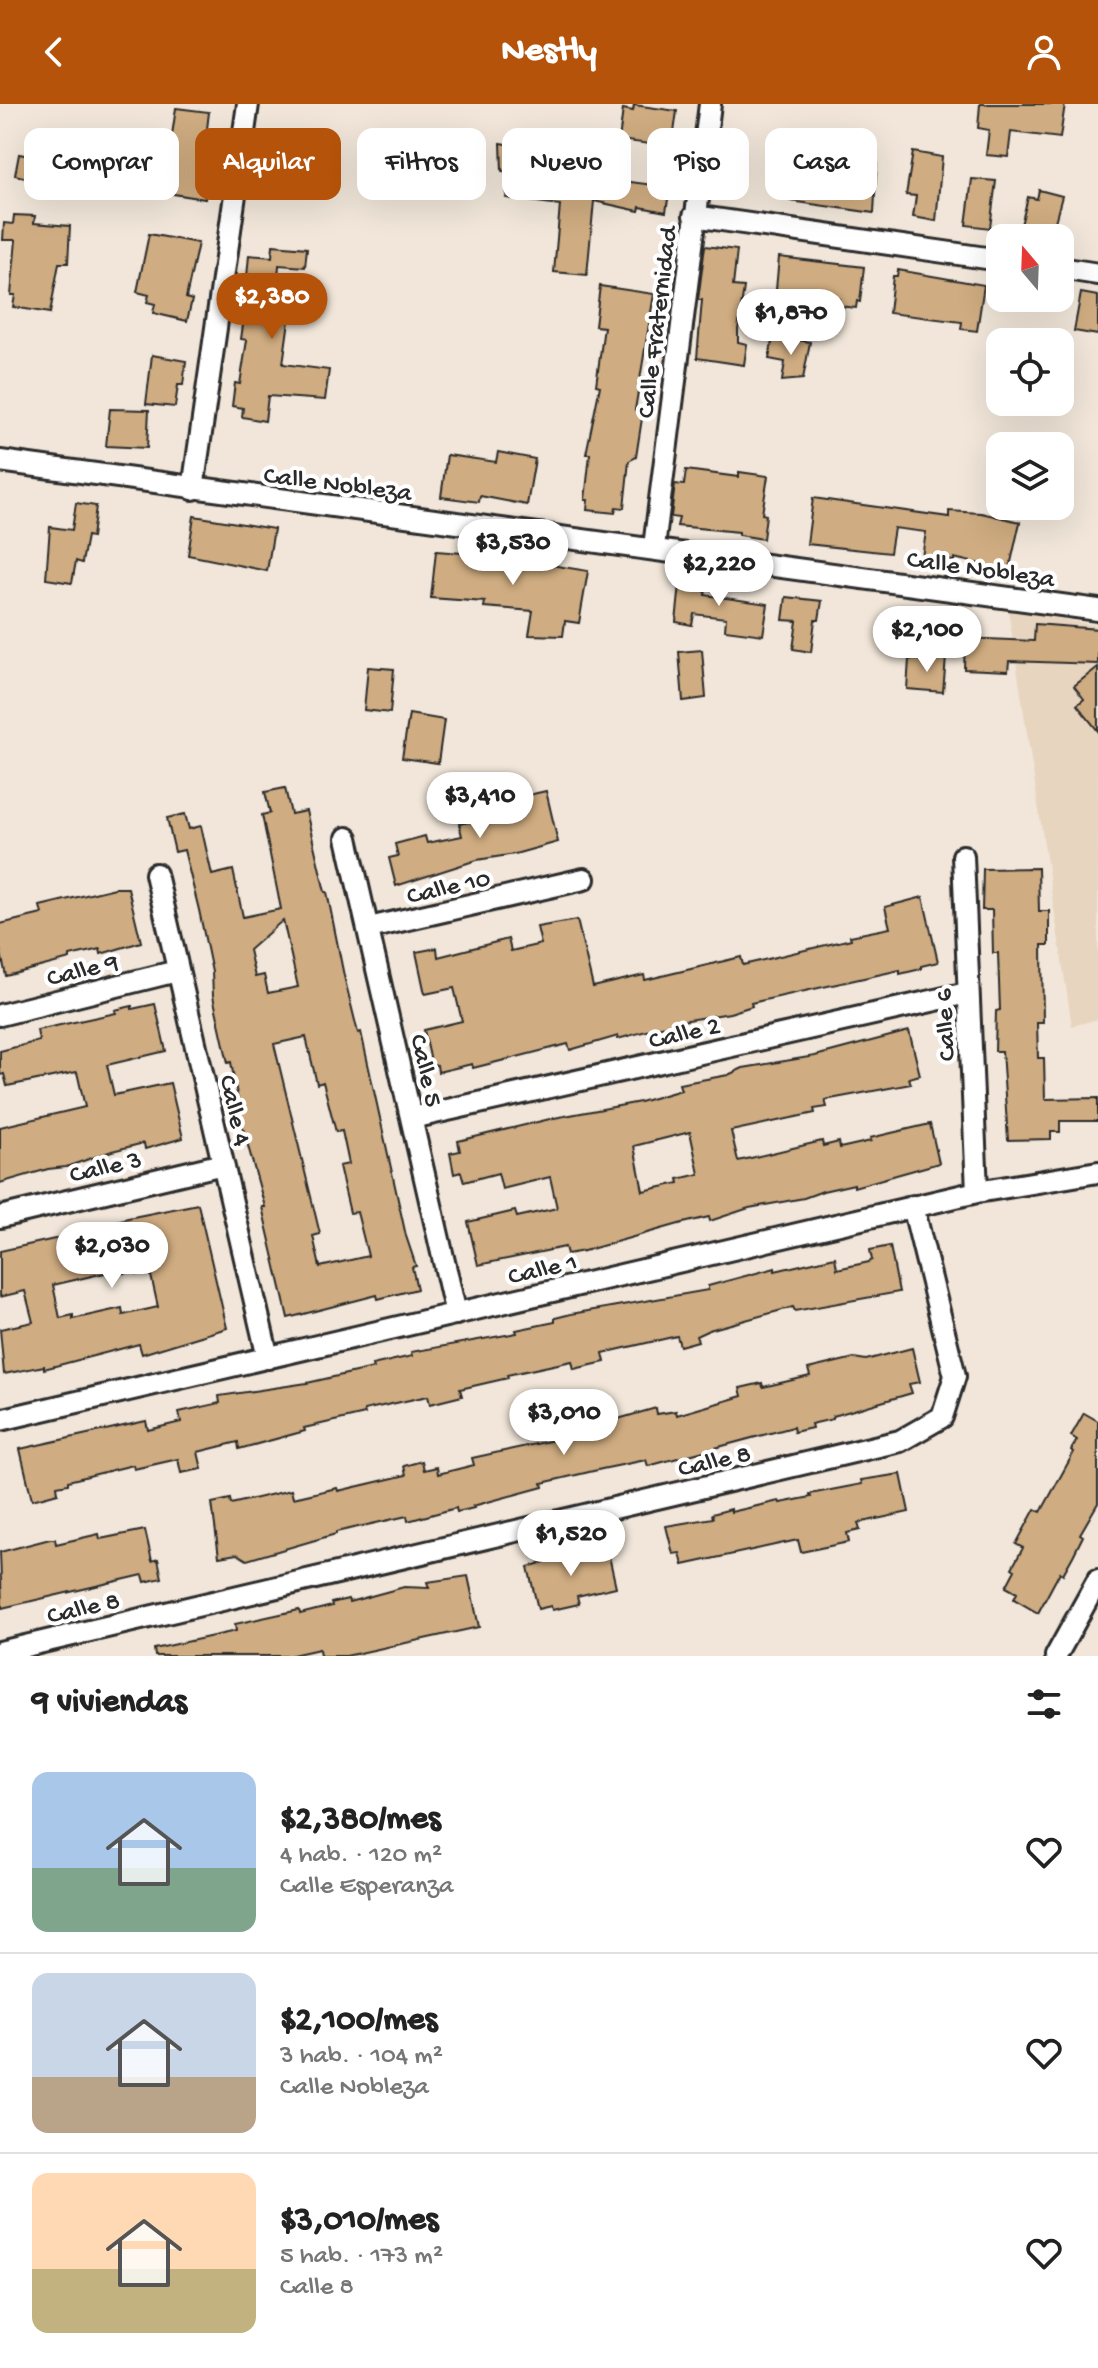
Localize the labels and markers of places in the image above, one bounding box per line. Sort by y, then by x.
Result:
pin: $2,380 [207,273,337,341]
pin: $1,870 [726,289,856,357]
pin: $3,530 [448,519,578,587]
pin: $2,220 [654,540,784,608]
pin: $2,100 [862,606,992,674]
pin: $3,410 [415,772,545,840]
pin: $2,030 [47,1222,177,1290]
pin: $3,010 [499,1389,629,1457]
pin: $1,520 [506,1510,636,1578]

